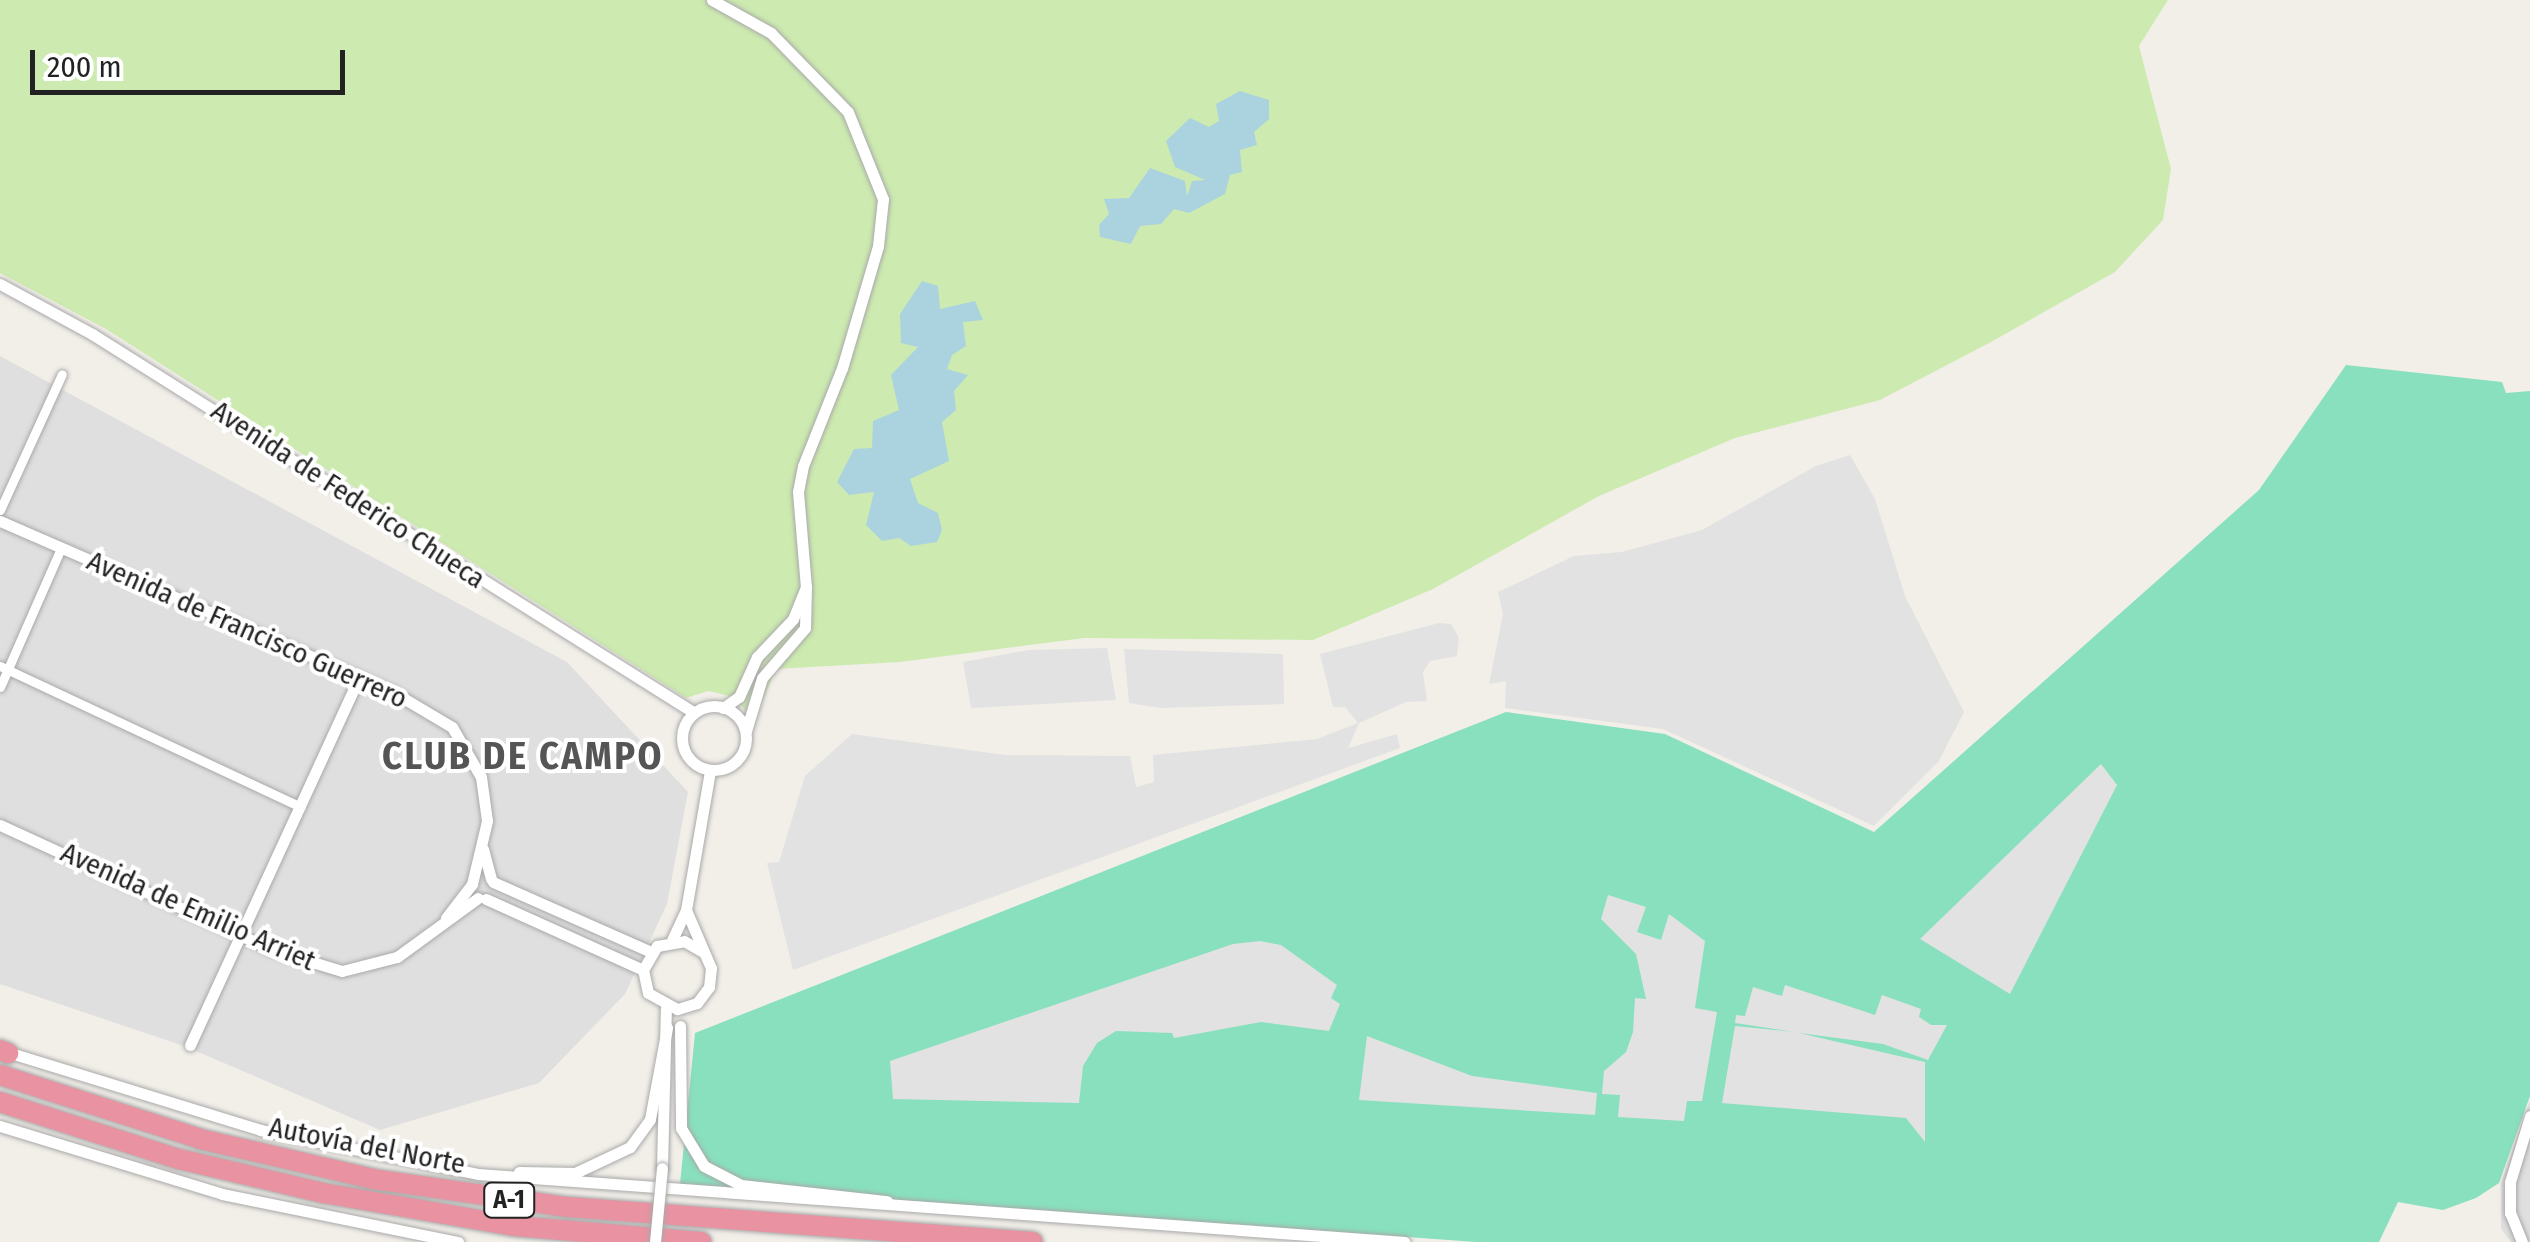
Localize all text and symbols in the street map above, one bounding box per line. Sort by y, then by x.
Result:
scale bar [35,30,350,92]
text: 200 m [47,49,122,85]
street label: Avenida de Federico Chueca [205,394,491,596]
street label: Avenida de Francisco Guerrero [82,544,412,716]
district label: CLUB DE CAMPO [382,734,664,780]
street label: Avenida de Emilio Arriet [56,836,320,978]
street label: Autovía del Norte [266,1110,468,1182]
road number: A-1 [482,1180,536,1220]

